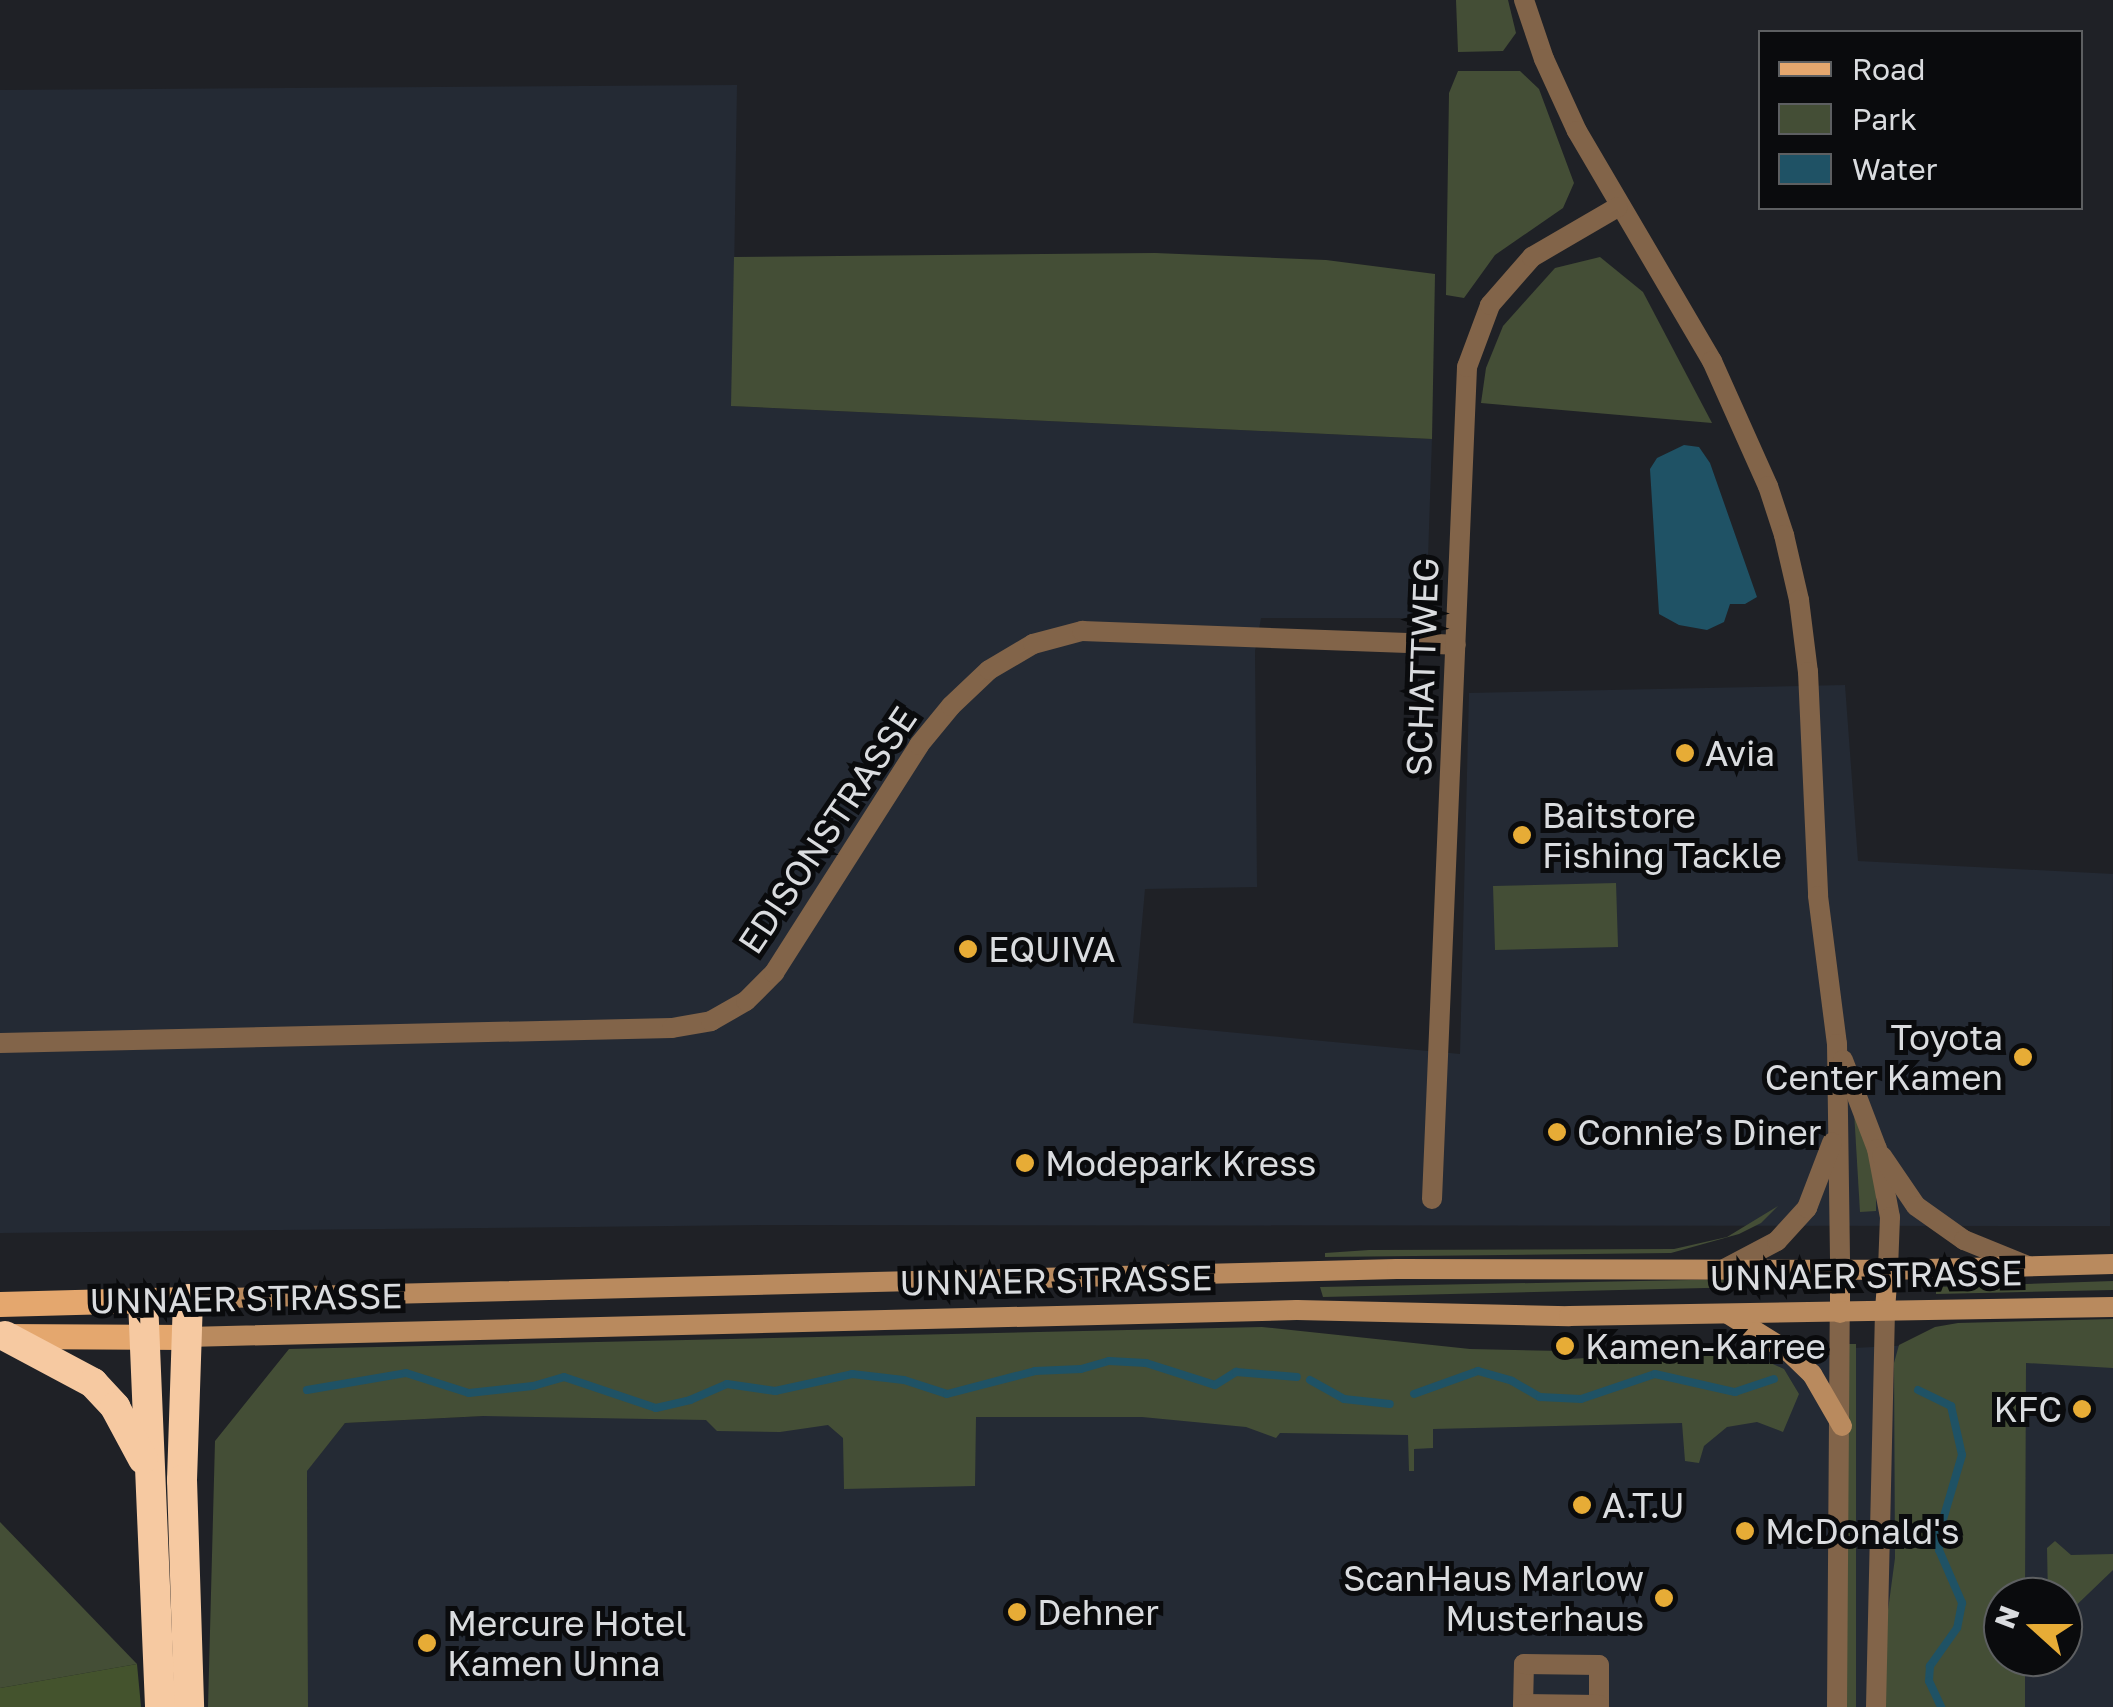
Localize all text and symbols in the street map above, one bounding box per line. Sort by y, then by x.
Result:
legend [1758,30,2083,210]
text: Road [1852,51,1926,87]
text: Park [1852,101,1917,137]
text: Water [1852,151,1937,187]
street label: SCHATTWEG [1397,557,1447,777]
street label: EDISONSTRASSE [729,699,925,961]
place label: Avia [1705,732,1775,774]
marker: Avia [1674,742,1696,764]
place label: Baitstore Fishing Tackle [1542,794,1782,876]
marker: Baitstore Fishing Tackle [1511,824,1533,846]
place label: EQUIVA [988,928,1115,970]
marker: EQUIVA [957,938,979,960]
place label: Toyota Center Kamen [1765,1016,2003,1098]
marker: Toyota Center Kamen [2012,1046,2034,1068]
place label: Connie’s Diner [1577,1111,1821,1153]
marker: Connie’s Diner [1546,1121,1568,1143]
place label: Modepark Kress [1045,1142,1316,1184]
marker: Modepark Kress [1014,1152,1036,1174]
street label: UNNAER STRASSE [1709,1251,2023,1299]
street label: UNNAER STRASSE [899,1256,1213,1304]
street label: UNNAER STRASSE [89,1274,403,1322]
place label: Kamen-Karree [1585,1325,1826,1367]
marker: Kamen-Karree [1554,1335,1576,1357]
place label: KFC [1993,1388,2062,1430]
marker: KFC [2071,1398,2093,1420]
place label: A.T.U [1602,1484,1685,1526]
marker: A.T.U [1571,1494,1593,1516]
place label: McDonald's [1765,1510,1960,1552]
marker: McDonald's [1734,1520,1756,1542]
place label: ScanHaus Marlow Musterhaus [1343,1557,1644,1639]
north arrow [1983,1577,2083,1677]
marker: ScanHaus Marlow Musterhaus [1653,1587,1675,1609]
place label: Dehner [1037,1591,1159,1633]
marker: Dehner [1006,1601,1028,1623]
text: N [1987,1601,2026,1633]
place label: Mercure Hotel Kamen Unna [447,1602,686,1684]
marker: Mercure Hotel Kamen Unna [416,1632,438,1654]

